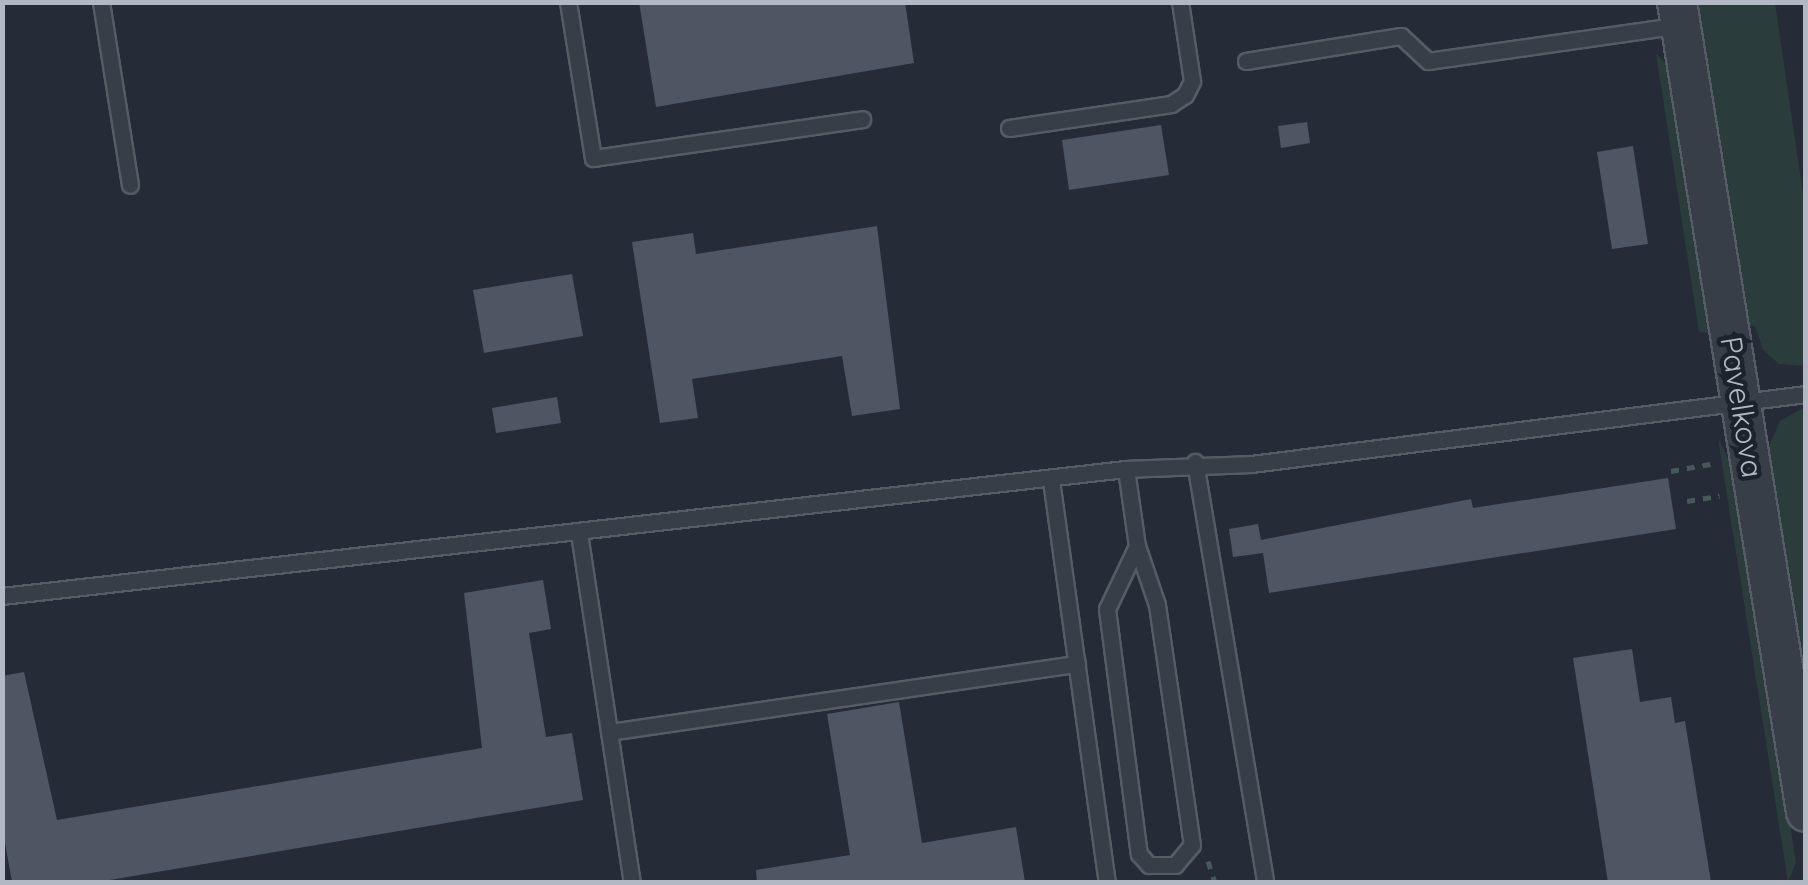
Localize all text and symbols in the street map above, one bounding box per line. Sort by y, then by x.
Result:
street label: Pavelkova [1713,334,1771,480]

